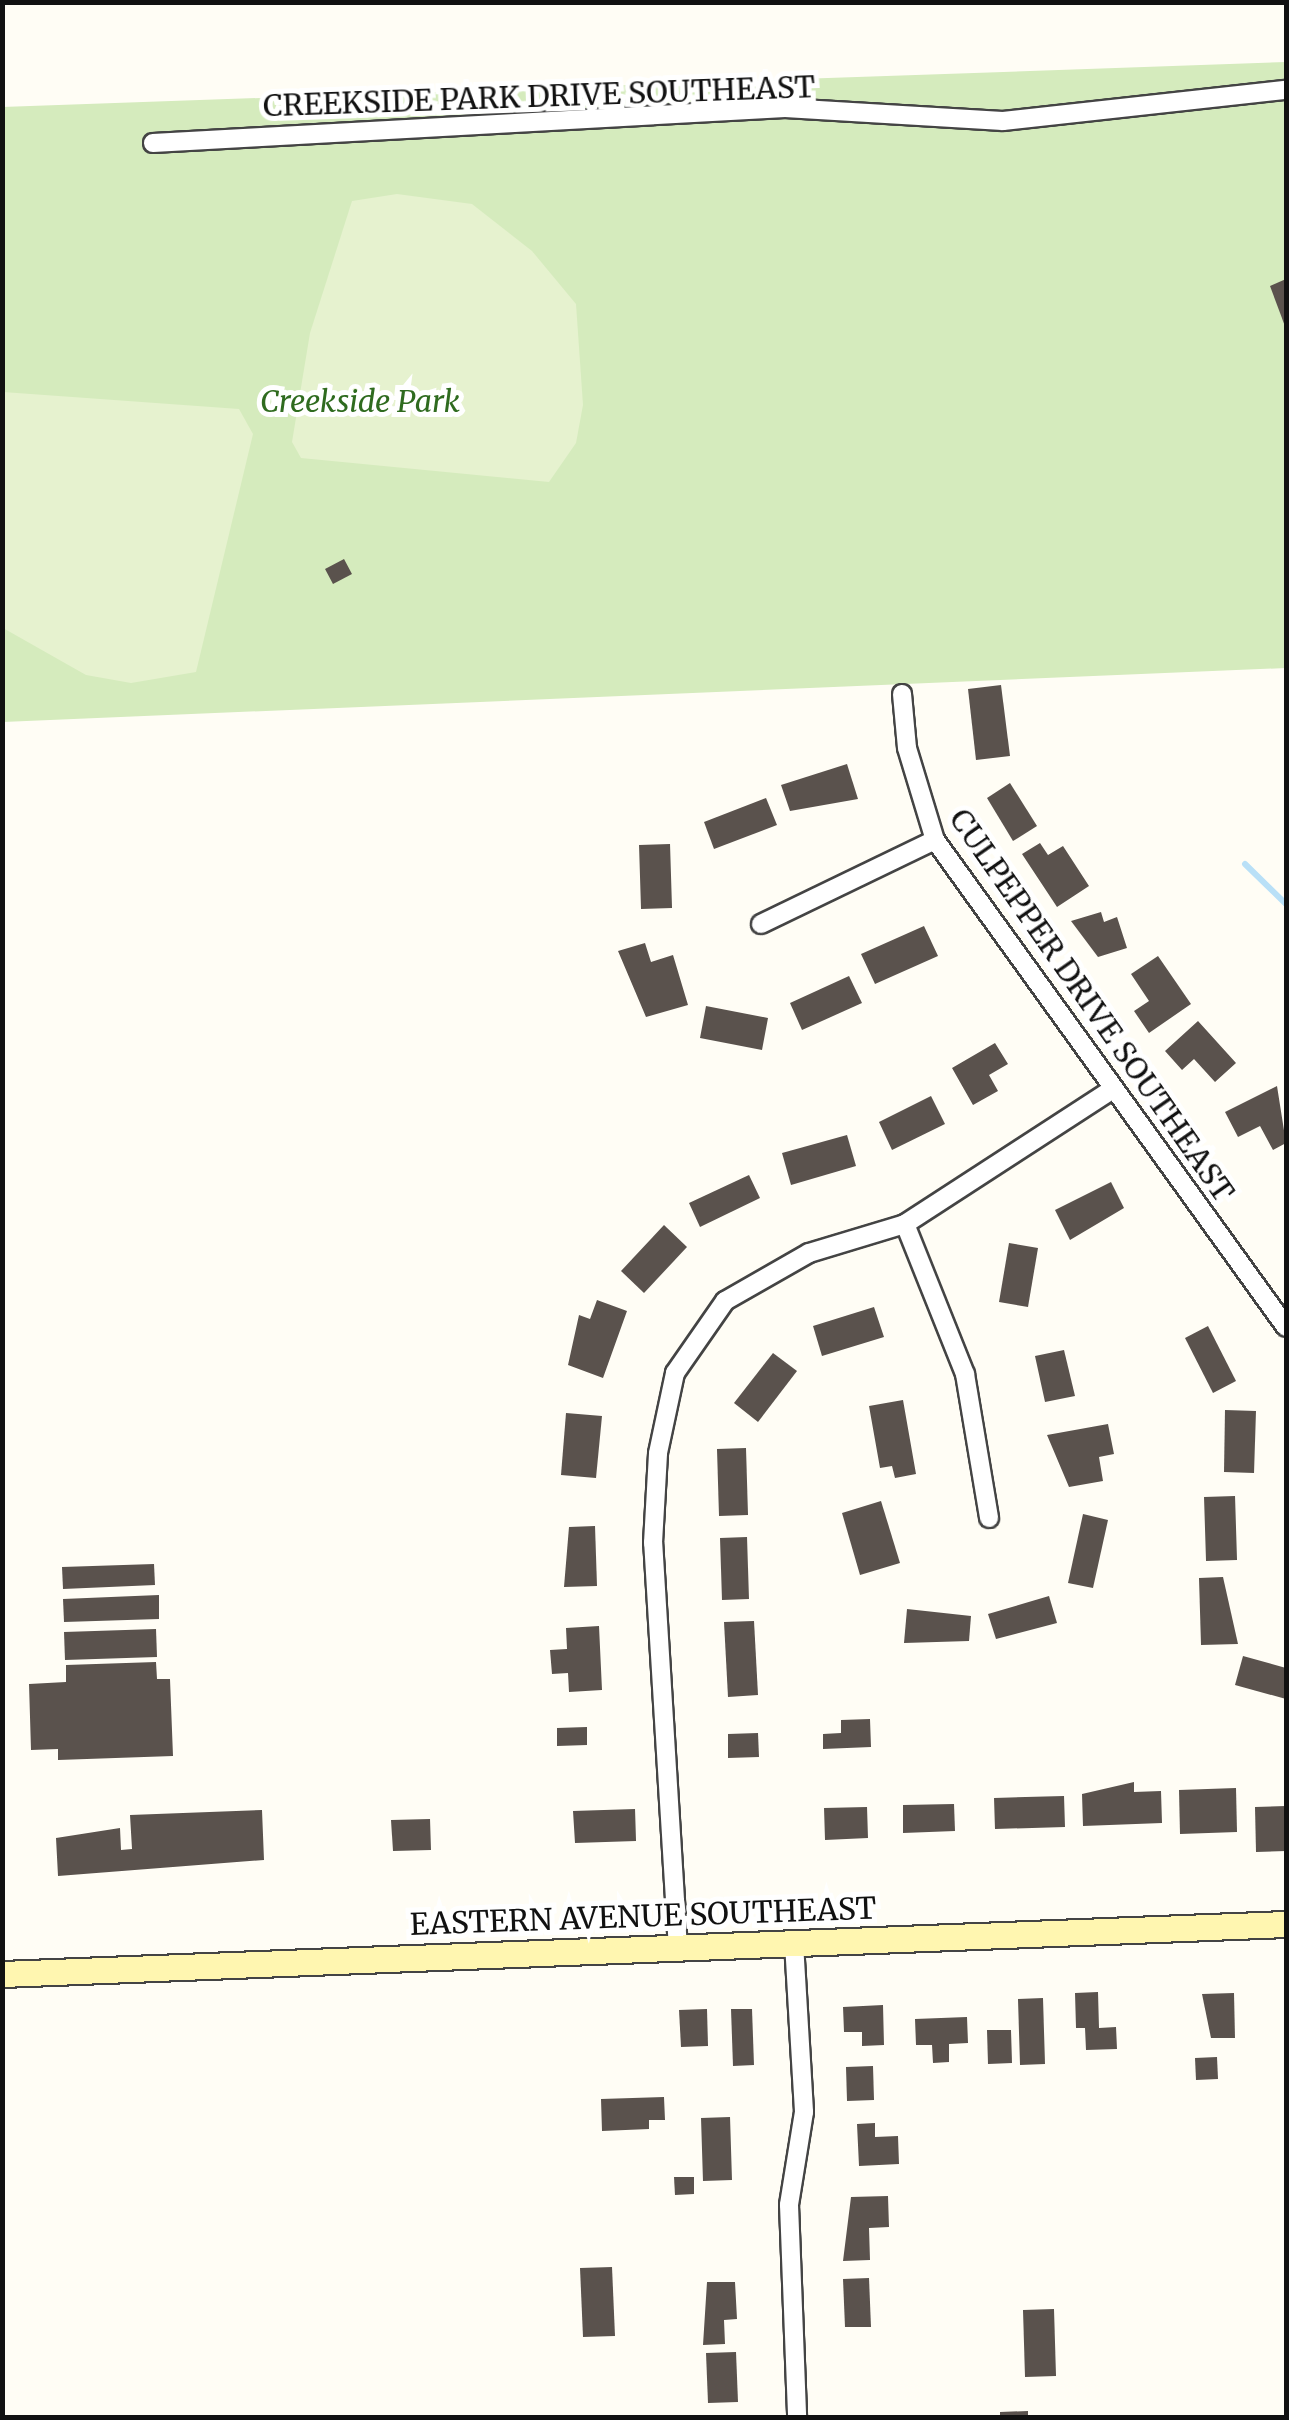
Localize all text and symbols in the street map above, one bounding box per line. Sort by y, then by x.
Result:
street label: CREEKSIDE PARK DRIVE SOUTHEAST [262,68,816,124]
park label: Creekside Park [260,383,460,419]
street label: CULPEPPER DRIVE SOUTHEAST [942,802,1242,1208]
street label: EASTERN AVENUE SOUTHEAST [409,1890,877,1942]

